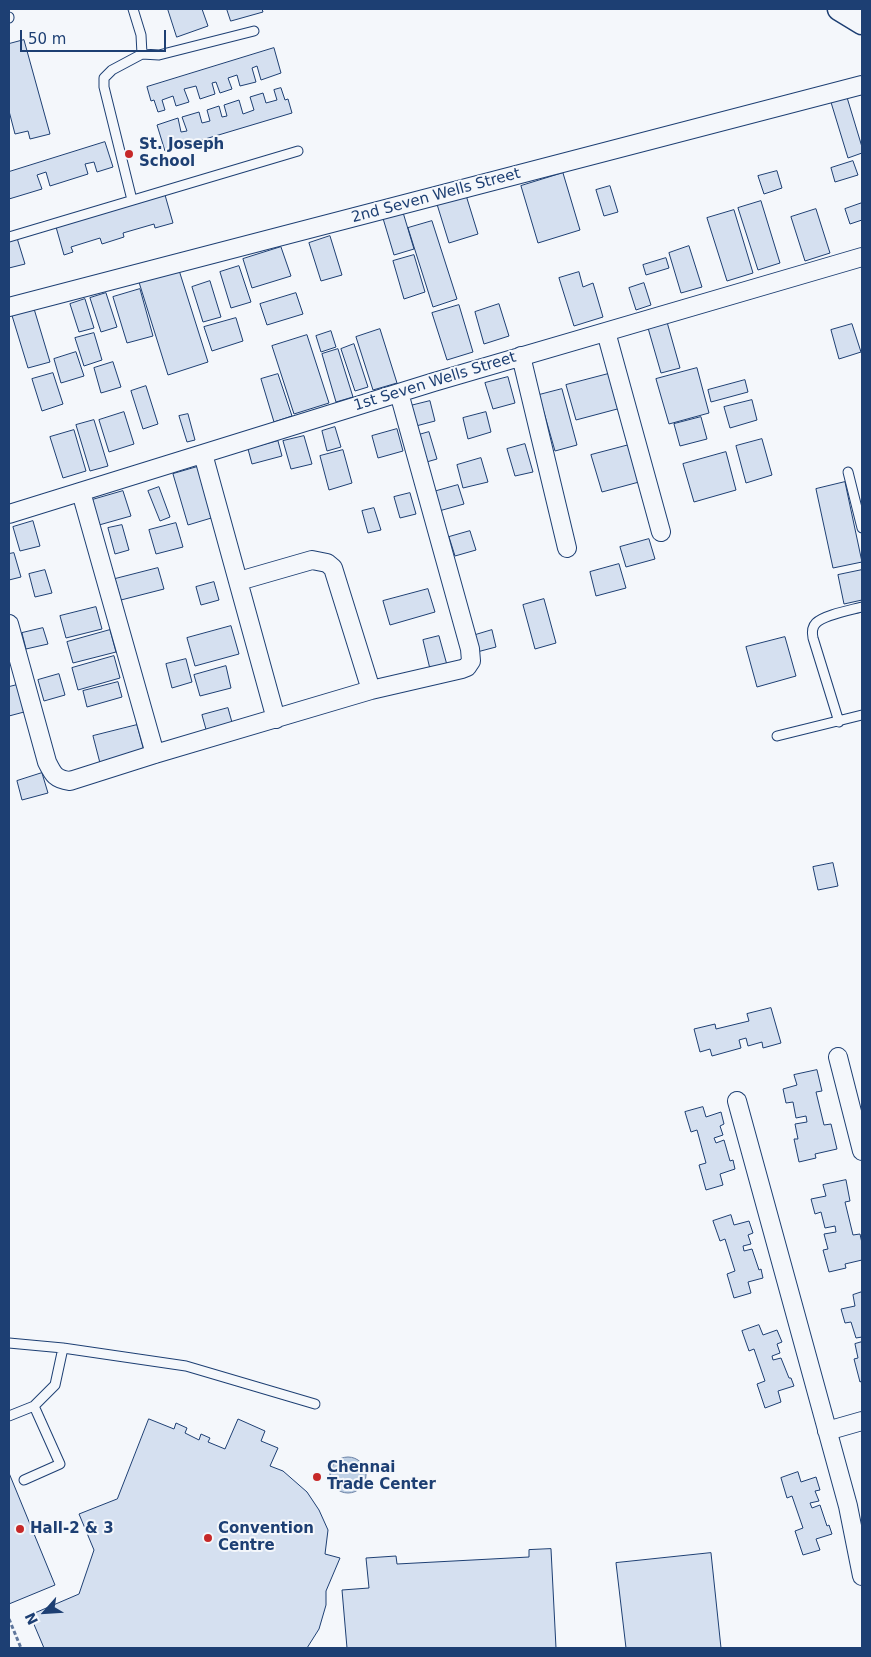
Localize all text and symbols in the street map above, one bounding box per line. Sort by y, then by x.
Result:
scale bar [22,20,169,52]
text: 50 m [28,30,66,48]
place label: St. Joseph School [139,136,224,171]
marker: St. Joseph School [123,148,135,160]
street label: 2nd Seven Wells Street [350,165,522,227]
street label: 1st Seven Wells Street [352,349,518,415]
place label: Chennai Trade Center [327,1459,436,1494]
marker: Chennai Trade Center [311,1471,323,1483]
place label: Hall-2 & 3 [30,1520,114,1538]
place label: Convention Centre [218,1520,314,1555]
marker: Hall-2 & 3 [14,1523,26,1535]
marker: Convention Centre [202,1532,214,1544]
north arrow [20,1587,70,1637]
text: N [22,1610,41,1627]

